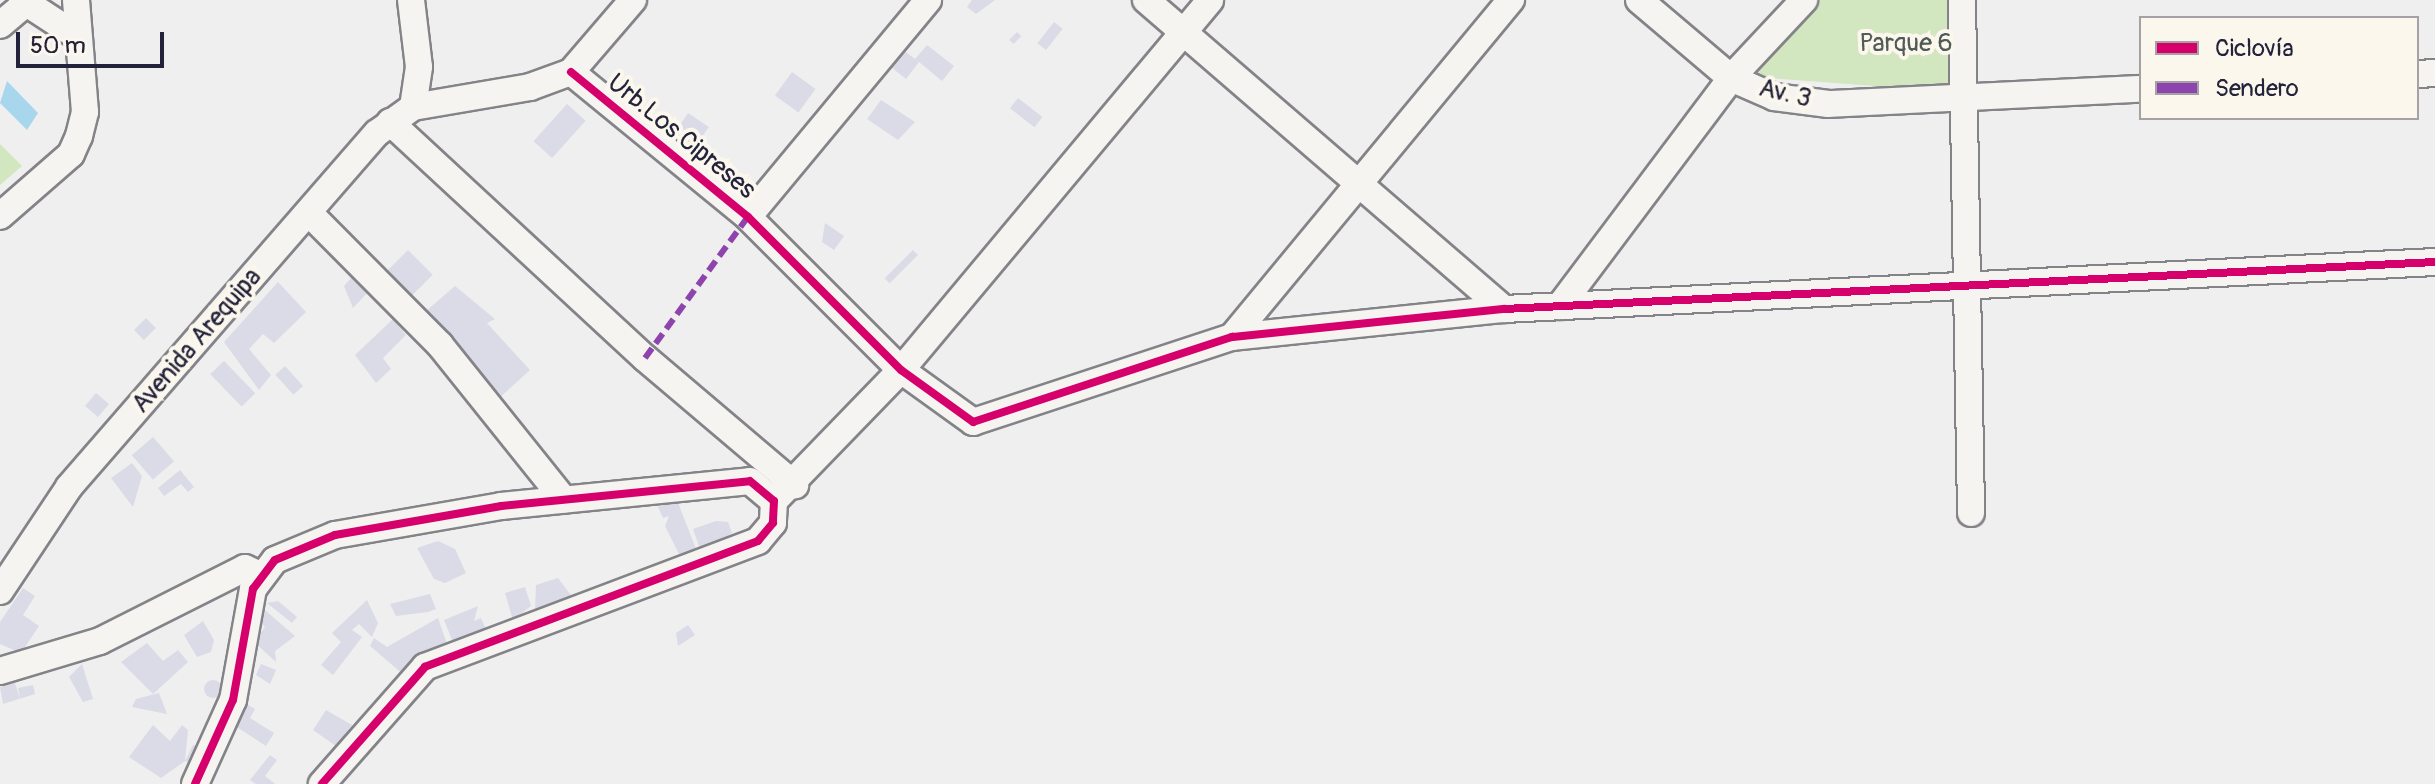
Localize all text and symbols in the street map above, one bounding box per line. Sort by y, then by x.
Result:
scale bar [20,16,168,66]
legend [2139,16,2419,120]
park label: Parque 6 [1859,28,1953,60]
text: 50 m [30,31,86,60]
text: Ciclovía [2215,34,2294,63]
street label: Urb.Los Cipreses [601,68,761,206]
street label: Av. 3 [1756,73,1814,115]
text: Sendero [2215,74,2299,103]
street label: Avenida Arequipa [126,262,268,420]

